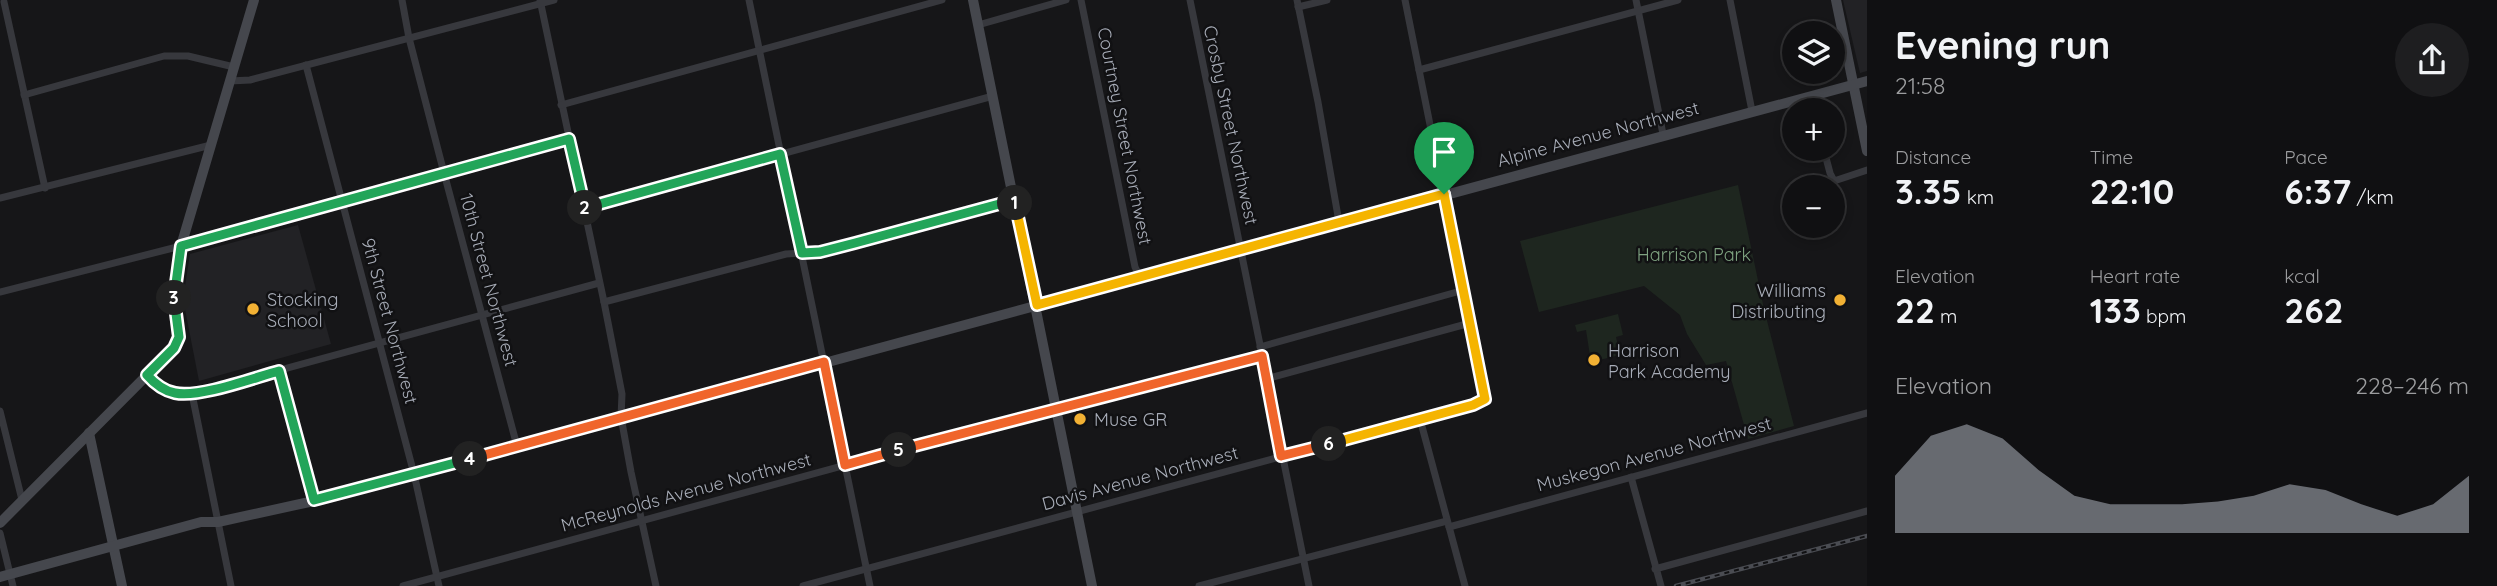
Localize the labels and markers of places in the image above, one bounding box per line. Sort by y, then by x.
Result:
pin [1414,122,1474,194]
pin: 1 [998,186,1032,220]
pin: 2 [568,190,602,226]
place label: Williams Distributing [1731,279,1826,323]
pin: 3 [156,280,192,316]
place label: Stocking School [267,288,338,332]
marker: Williams Distributing [1832,292,1848,308]
marker: Stocking School [245,301,261,317]
place label: Harrison Park Academy [1608,339,1731,383]
marker: Harrison Park Academy [1586,352,1602,368]
place label: Muse GR [1094,408,1167,431]
marker: Muse GR [1072,411,1088,427]
pin: 6 [1312,426,1346,462]
pin: 5 [881,433,916,468]
pin: 4 [452,442,488,476]

